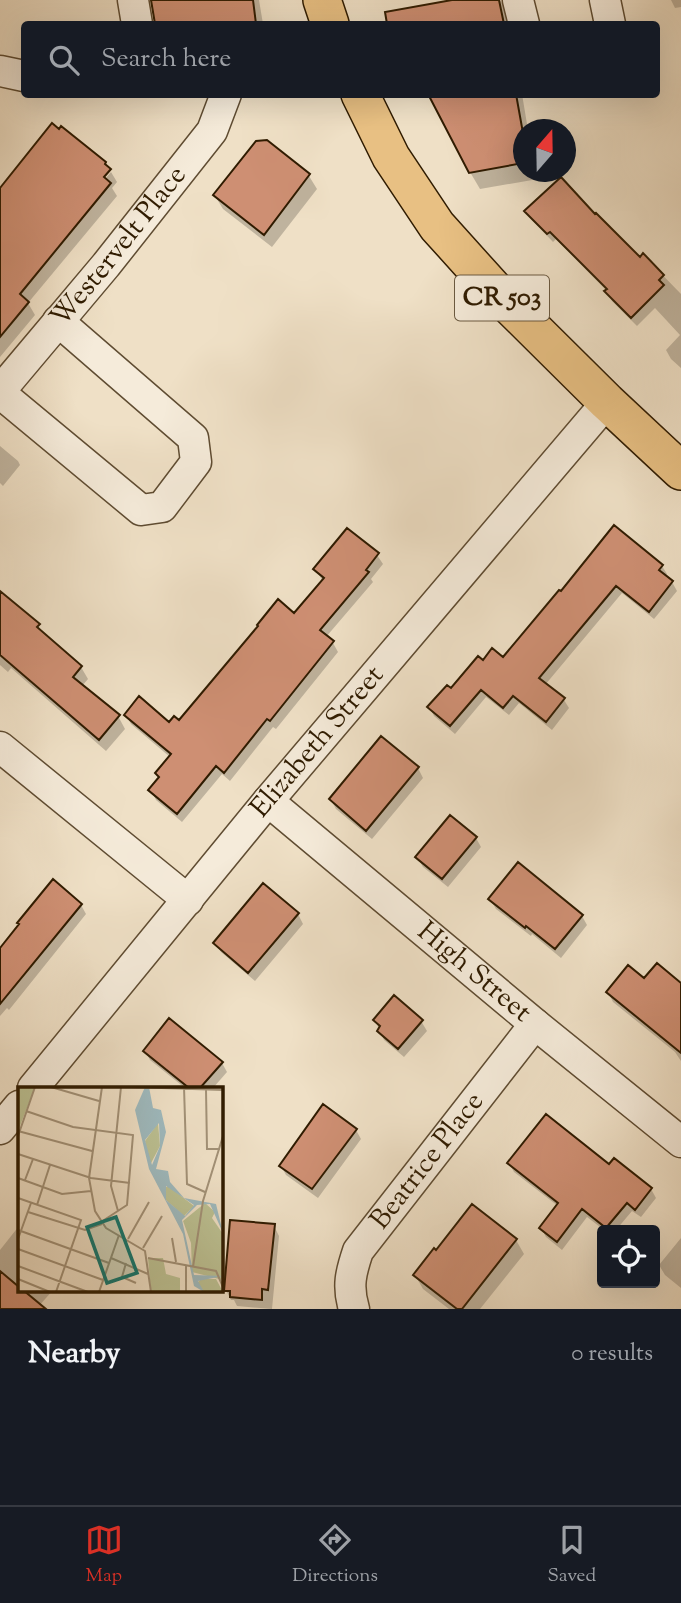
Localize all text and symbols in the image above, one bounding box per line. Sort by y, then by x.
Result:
search box [21,21,660,98]
icon: search [45,41,83,79]
text: Search here [101,41,231,78]
north arrow [513,119,576,182]
street label: Westervelt Place [42,158,197,336]
road number: CR 503 [455,276,549,320]
street label: Elizabeth Street [242,657,394,827]
street label: High Street [408,913,540,1033]
street label: Beatrice Place [361,1084,494,1239]
inset map [18,1087,222,1292]
map controls [597,1225,660,1288]
button: locate [597,1225,660,1288]
text: Nearby [28,1333,120,1376]
text: 0 results [571,1338,653,1371]
tab: Map [85,1521,123,1590]
tab: Directions [292,1521,378,1590]
tab: Saved [547,1521,596,1590]

